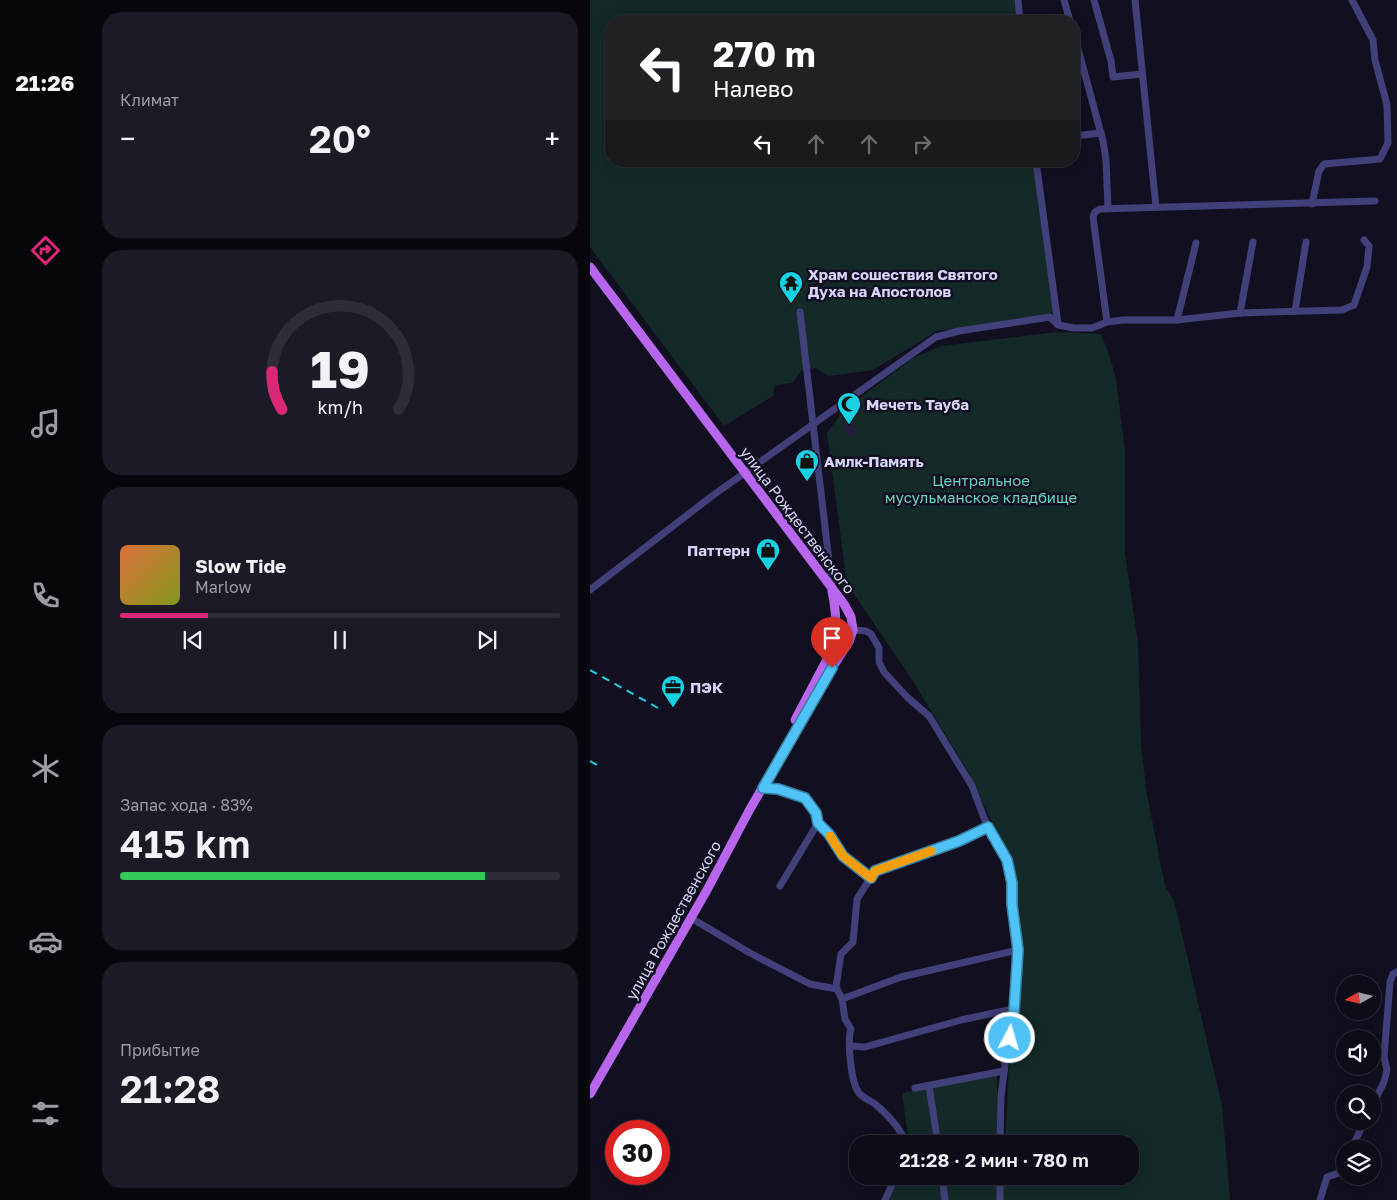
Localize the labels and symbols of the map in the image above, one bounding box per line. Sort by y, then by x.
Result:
place label: Храм сошествия Святого Духа на Апостолов [808,265,998,300]
temple icon: Храм сошествия Святого Духа на Апостолов [778,270,804,304]
mosque icon: Мечеть Тауба [836,391,862,425]
place label: Мечеть Тауба [866,395,969,413]
street label: улица Рождественского [737,443,859,597]
shop icon: Амлк-Память [794,448,820,482]
place label: Амлк-Память [824,452,924,470]
park label: Центральное мусульманское кладбище [885,471,1078,506]
shop icon: Паттерн [755,537,781,571]
place label: Паттерн [687,541,750,559]
pin [811,617,853,668]
office icon: ПЭК [660,674,686,708]
place label: ПЭК [690,678,723,696]
street label: улица Рождественского [622,837,724,1003]
north arrow [1336,975,1381,1020]
position arrow [983,1011,1035,1063]
speed limit sign: 30 [605,1120,670,1185]

